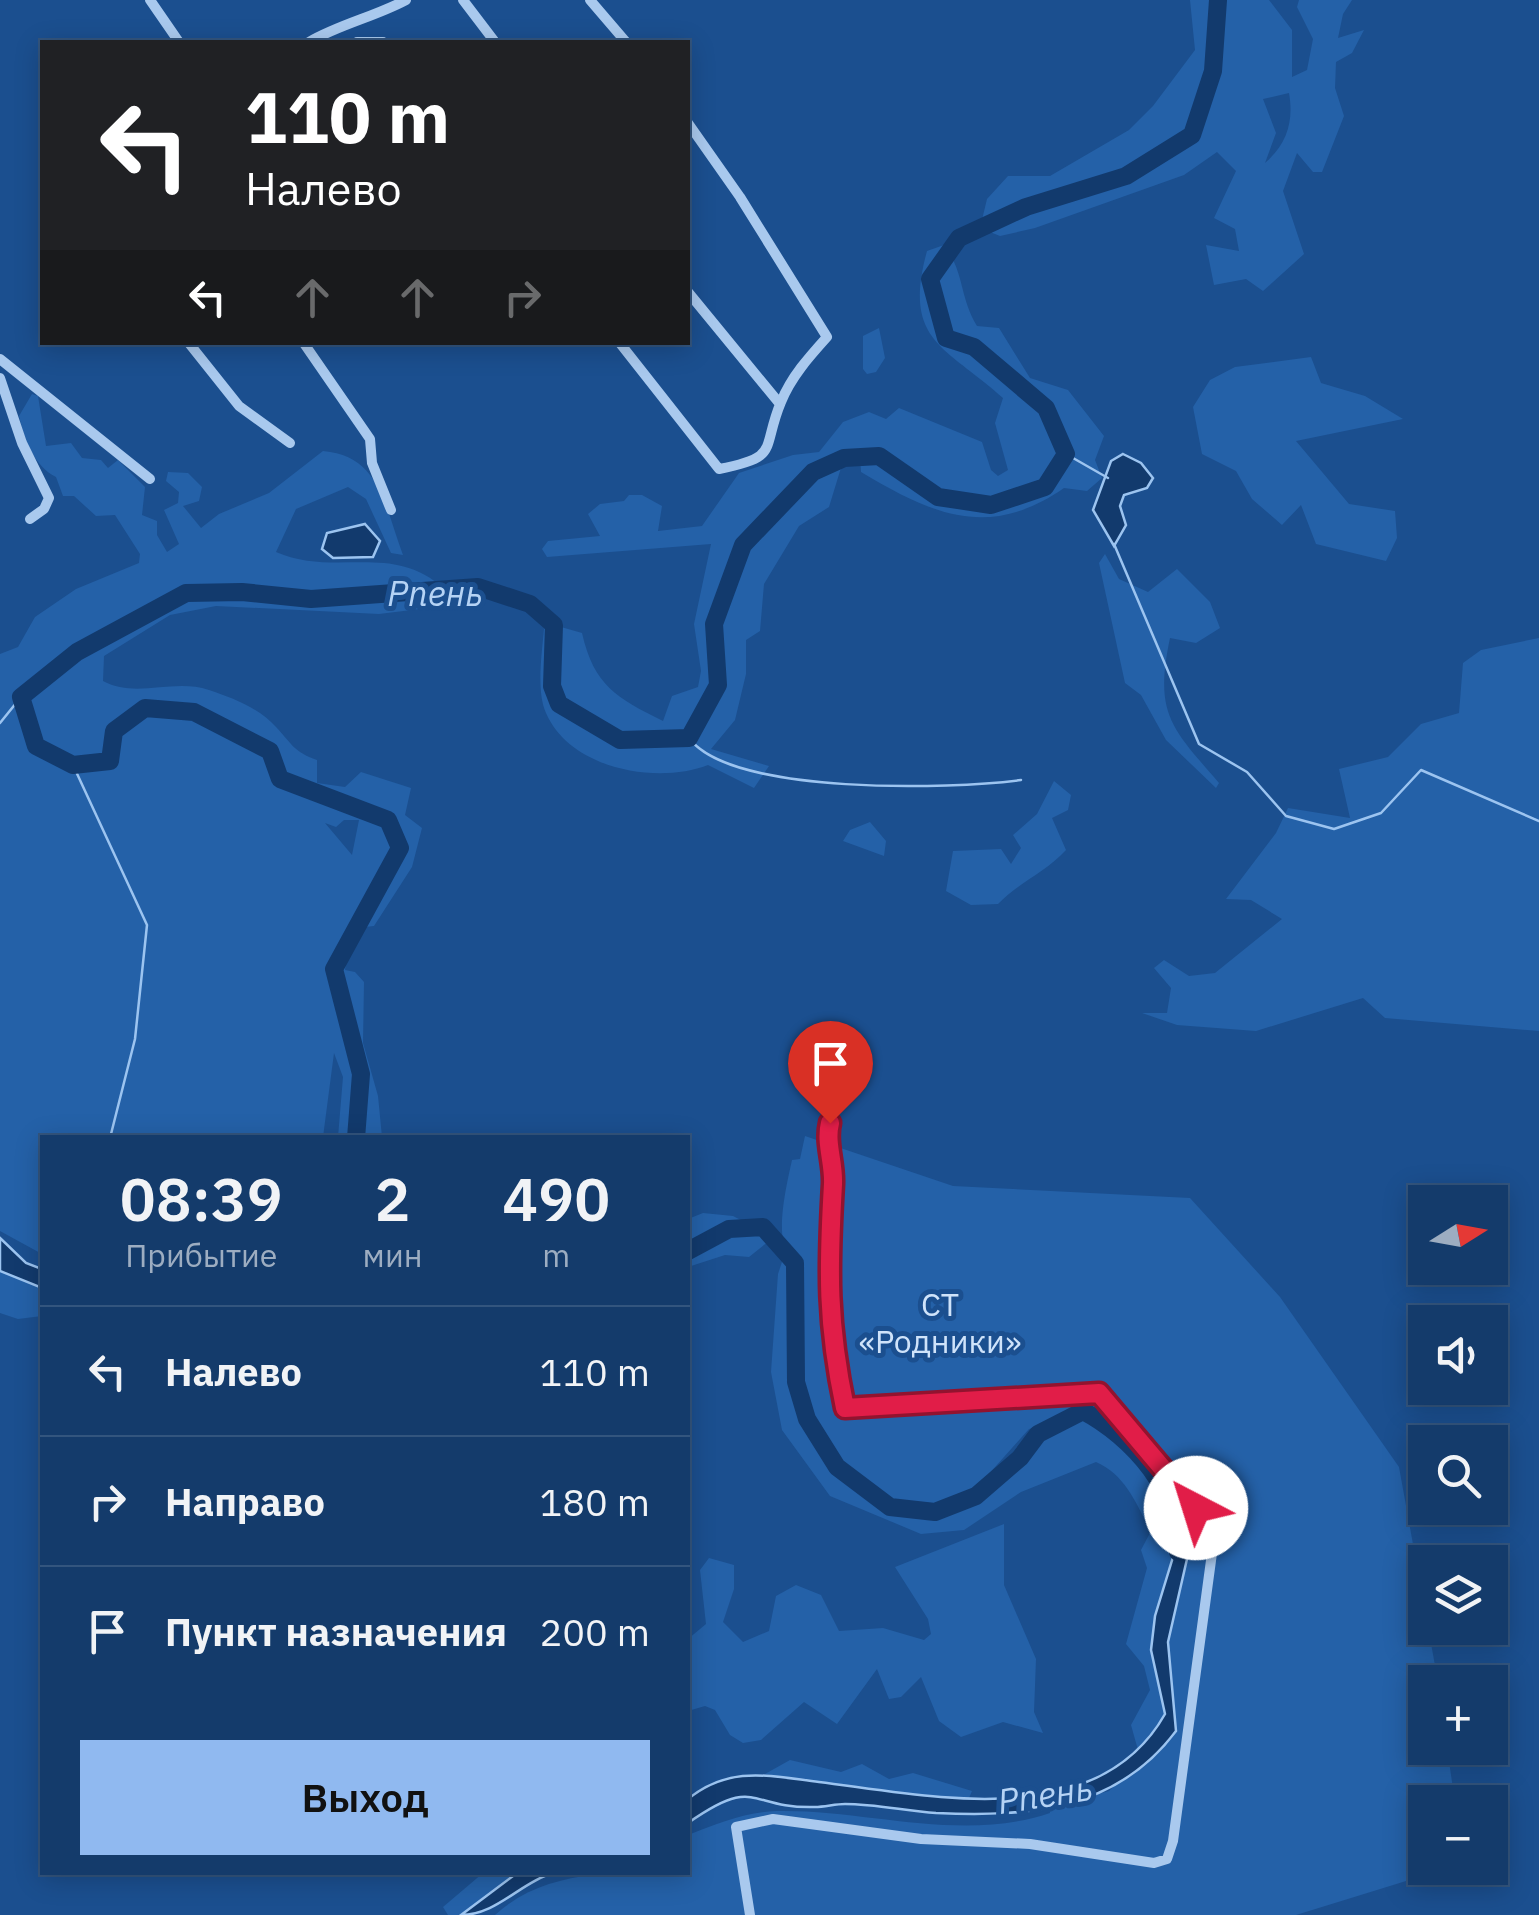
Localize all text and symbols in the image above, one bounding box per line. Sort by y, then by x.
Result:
text: 110 m [245,71,450,162]
icon: left [80,80,210,210]
text: Налево [245,159,402,217]
icon: left [180,270,235,325]
icon: ahead [285,270,340,325]
icon: ahead [390,270,445,325]
icon: right [495,270,550,325]
water label: Рпень [387,570,483,616]
pin [788,1021,873,1124]
icon: arrive [803,1036,858,1091]
text: 08:39 [120,1159,283,1238]
text: 2 [375,1159,411,1238]
text: 490 [502,1159,610,1238]
north arrow [1408,1185,1508,1285]
map controls [1408,1185,1508,1885]
text: Прибытие [125,1234,277,1276]
text: мин [363,1234,423,1276]
text: m [542,1234,570,1276]
park label: СТ «Родники» [859,1283,1021,1362]
button: sound [1408,1305,1508,1405]
icon: left [80,1344,135,1399]
text: Налево [165,1347,302,1396]
text: 110 m [539,1347,650,1396]
button: search [1408,1425,1508,1525]
position arrow [1144,1456,1248,1560]
icon: right [80,1474,135,1529]
text: Направо [165,1477,325,1526]
text: 180 m [539,1477,650,1526]
button: layers [1408,1545,1508,1645]
icon: arrive [80,1604,135,1659]
text: Пункт назначения [165,1607,507,1656]
text: 200 m [539,1607,650,1656]
button: + [1408,1665,1508,1765]
button: Выход [80,1740,650,1855]
water label: Рпень [994,1764,1096,1824]
button: − [1408,1785,1508,1885]

